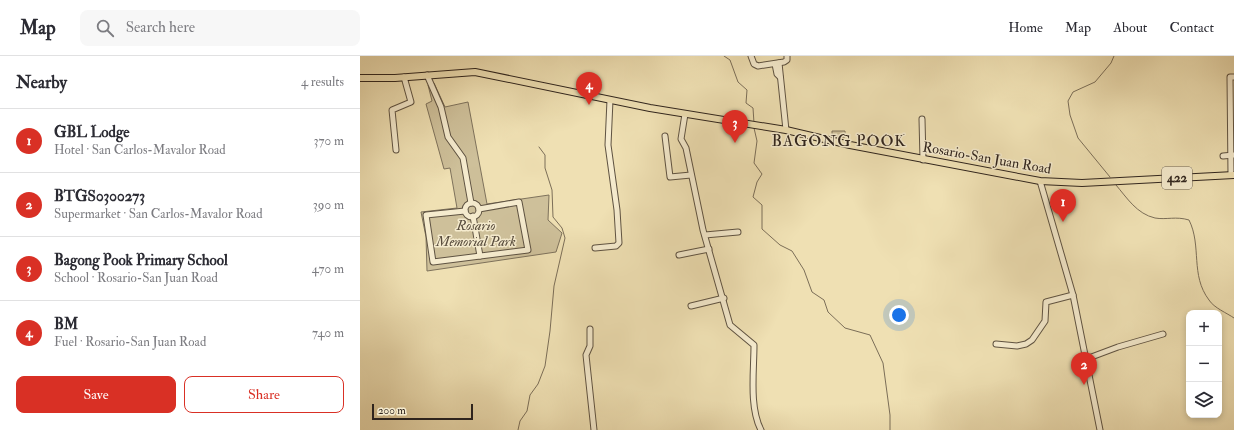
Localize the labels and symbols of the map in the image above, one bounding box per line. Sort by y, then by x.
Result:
pin: 4 [576,72,602,105]
pin: 3 [722,110,748,143]
district label: BAGONG POOK [771,131,907,151]
street label: Rosario-San Juan Road [921,138,1053,178]
road number: 422 [1162,167,1192,189]
pin: 1 [1050,189,1076,222]
park label: Rosario Memorial Park [435,217,516,250]
your location [889,305,909,325]
pin: 2 [1071,352,1097,385]
scale bar [372,402,473,421]

